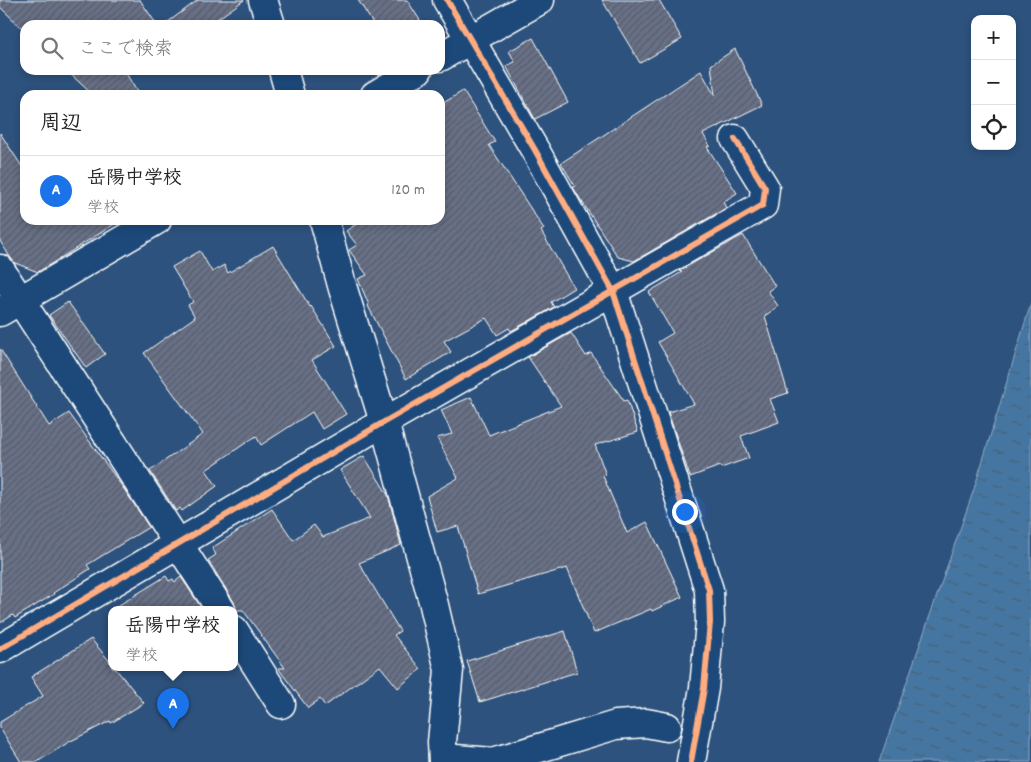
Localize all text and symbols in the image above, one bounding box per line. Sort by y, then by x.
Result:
map controls [971,15,1016,150]
button: + [971,15,1016,60]
search box [20,20,445,75]
icon: search [38,34,66,62]
text: ここで検索 [78,37,173,64]
button: − [971,60,1016,105]
button: locate [971,105,1016,150]
text: 周辺 [40,110,82,140]
text: 岳陽中学校 [87,166,182,193]
text: A [52,179,60,202]
text: 120 m [391,179,425,202]
text: 学校 [87,197,119,220]
your location [672,499,698,525]
popup [108,606,238,671]
text: 岳陽中学校 [125,614,221,641]
text: 学校 [125,645,158,668]
pin: A [157,688,189,729]

